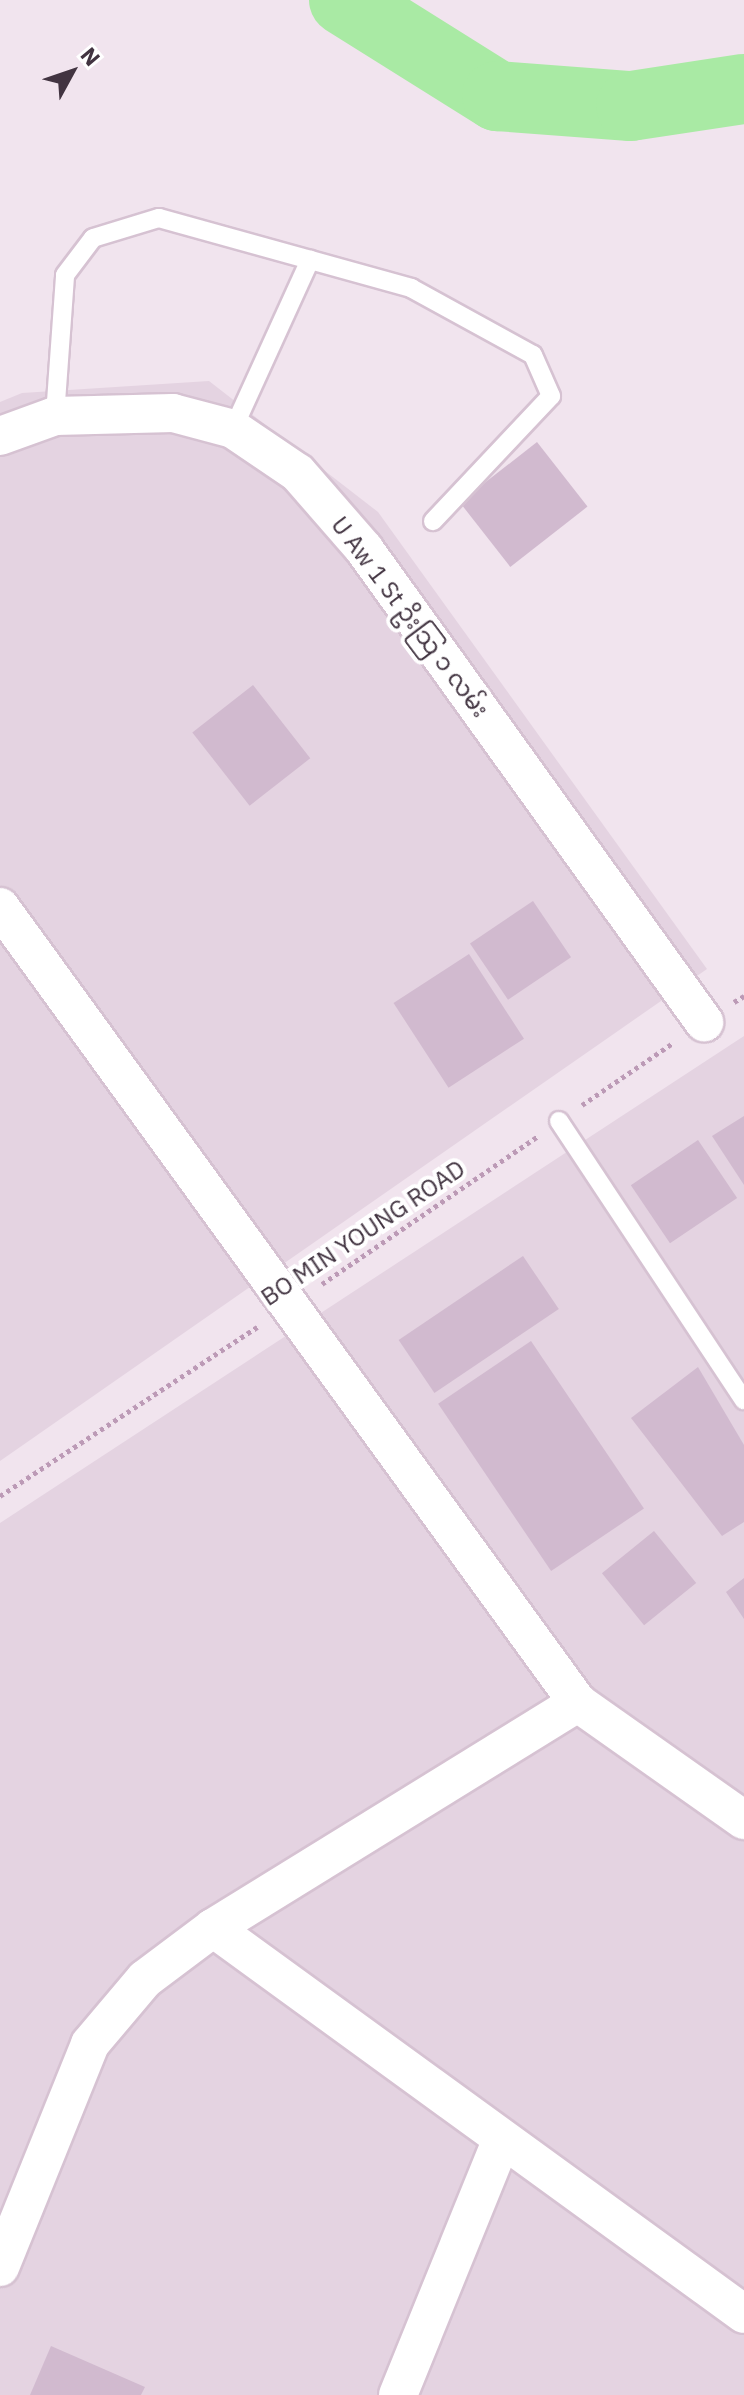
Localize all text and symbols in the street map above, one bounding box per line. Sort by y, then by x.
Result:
north arrow [32,32,112,112]
text: N [75,41,107,72]
street label: U Aw 1 St ဥိးသြ ၁ လမ်း [325,511,495,723]
street label: BO MIN YOUNG ROAD [256,1154,470,1312]

